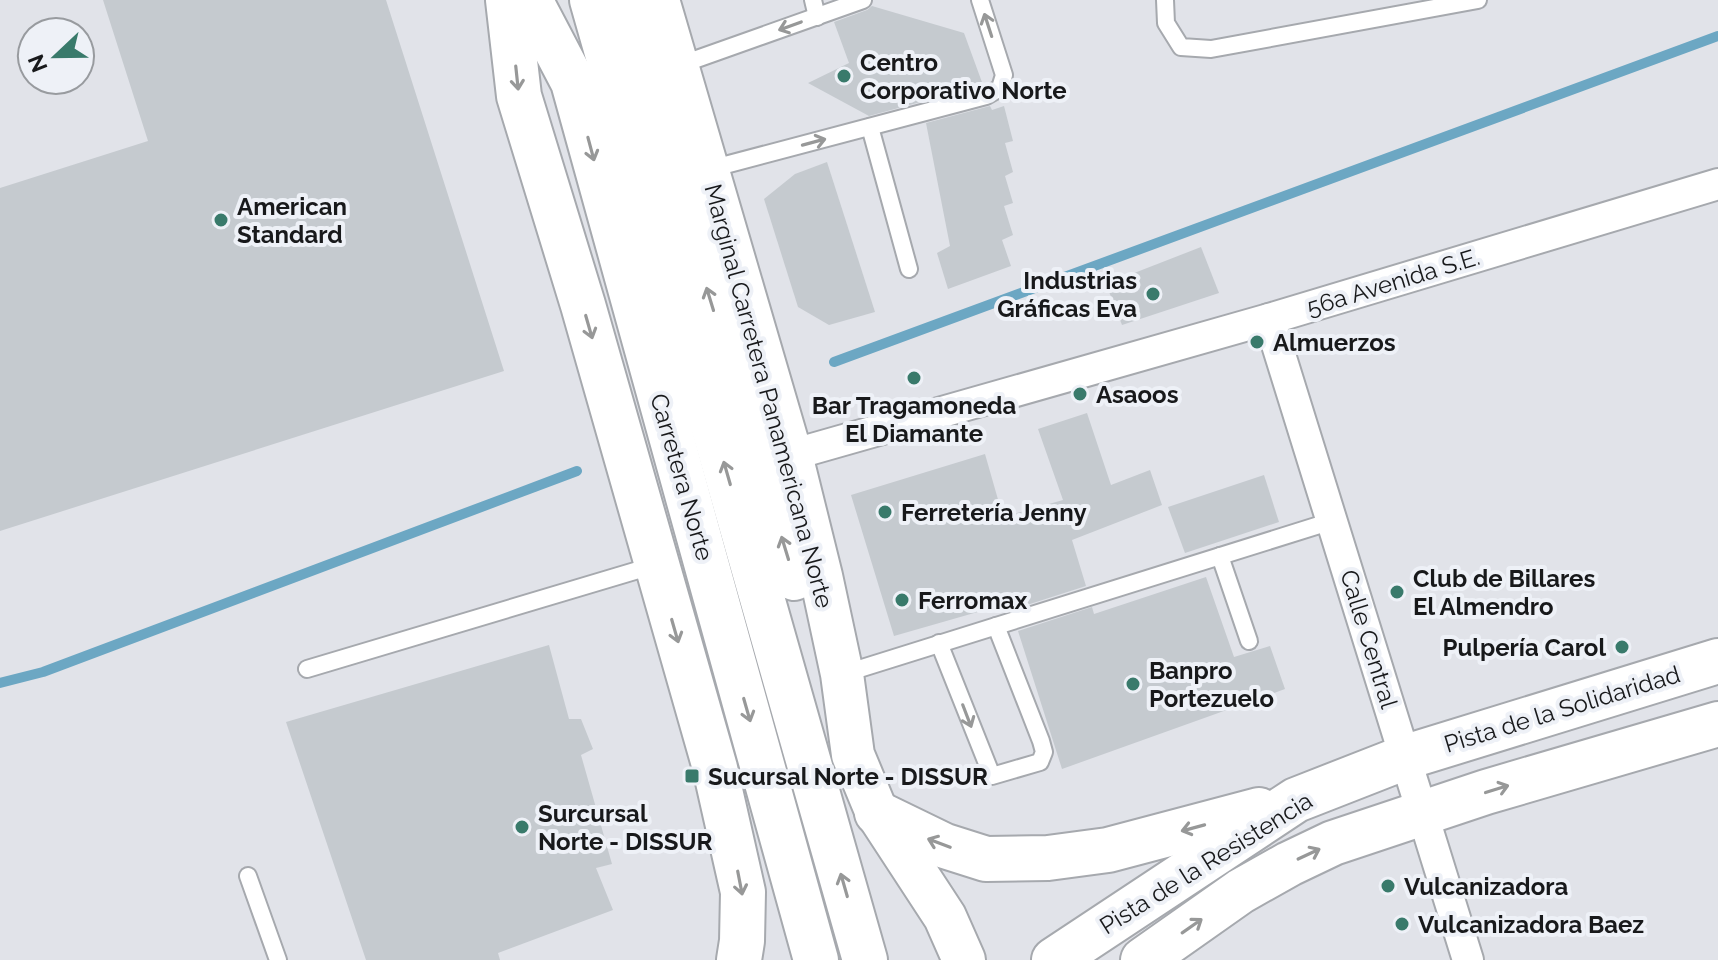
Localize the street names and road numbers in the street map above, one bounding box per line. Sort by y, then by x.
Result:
street label: Marginal Carretera Panamericana Norte [698,181,840,611]
street label: 56a Avenida S.E. [1303,242,1483,322]
street label: Carretera Norte [644,390,720,564]
street label: Calle Central [1334,566,1404,712]
street label: Pista de la Solidaridad [1441,659,1683,759]
street label: Pista de la Resistencia [1094,786,1318,940]

